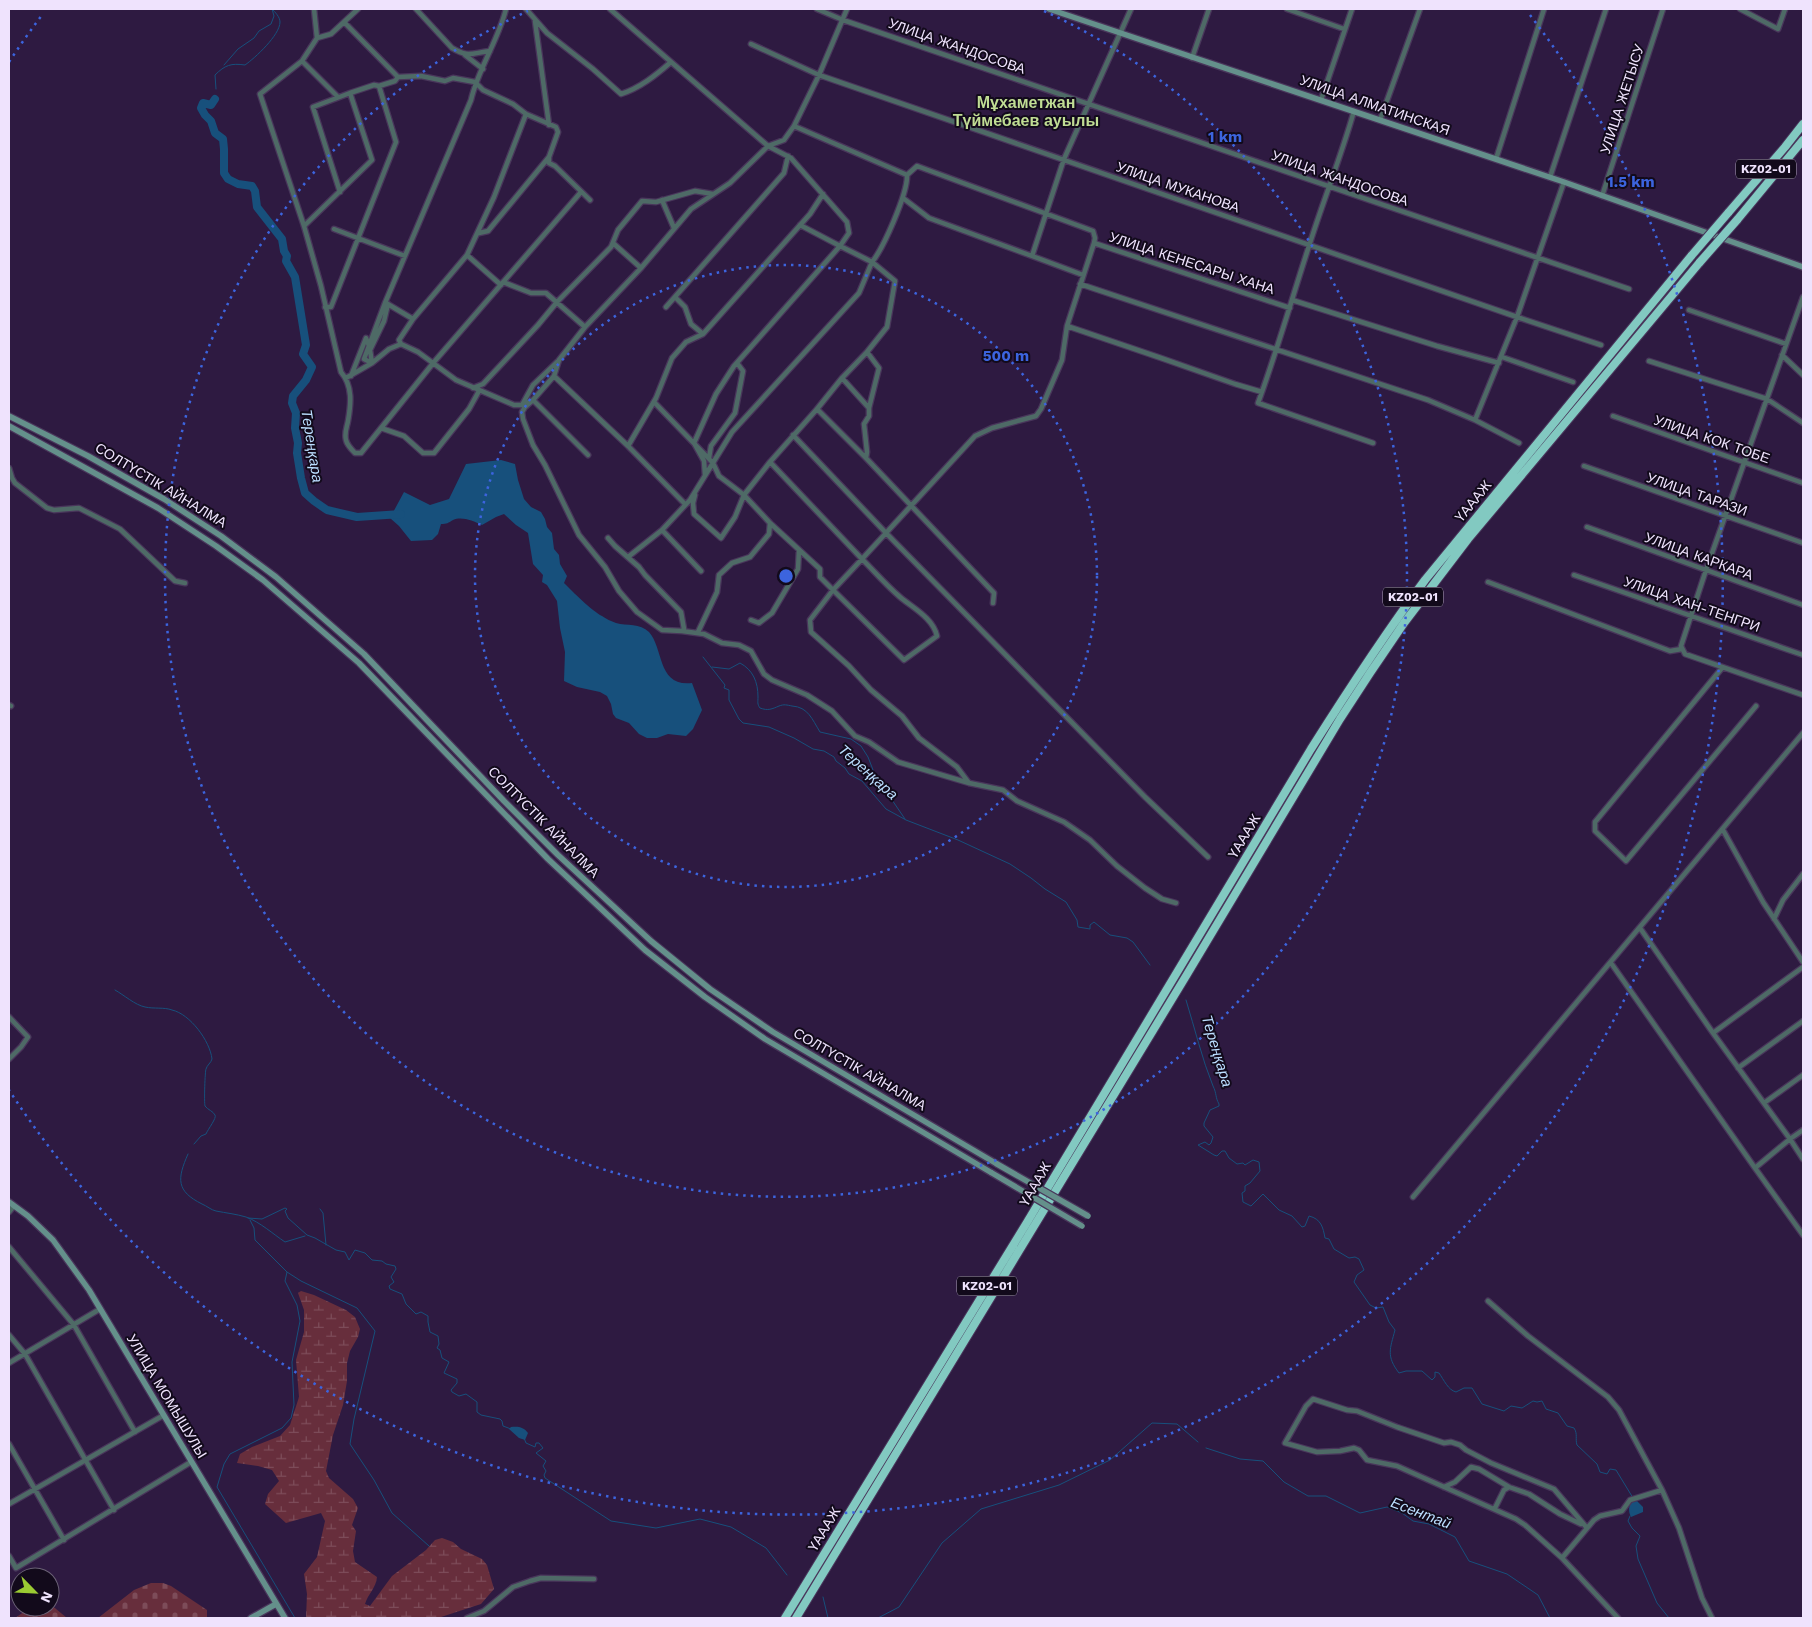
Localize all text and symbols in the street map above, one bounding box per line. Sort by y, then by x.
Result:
street label: УЛИЦА ЖАНДОСОВА [886,15,1028,77]
street label: УЛИЦА ЖЕТЫСУ [1597,42,1647,156]
street label: УЛИЦА АЛМАТИНСКАЯ [1298,72,1452,138]
district label: Мұхаметжан Түймебаев ауылы [953,93,1099,130]
text: 1 km [1208,128,1242,146]
street label: УЛИЦА ЖАНДОСОВА [1269,147,1411,209]
street label: УЛИЦА МУКАНОВА [1114,158,1242,216]
road number: KZ02-01 [1736,160,1796,178]
text: 1.5 km [1607,173,1655,191]
street label: УЛИЦА КЕНЕСАРЫ ХАНА [1107,229,1277,298]
text: 500 m [983,347,1029,365]
water label: Тереңқара [297,408,327,484]
street label: УЛИЦА КОК ТОБЕ [1652,412,1772,466]
street label: СОЛТҮСТІК АЙНАЛМА [92,439,231,531]
street label: УЛИЦА ТАРАЗИ [1644,469,1750,519]
street label: ҮАААЖ [1451,477,1495,525]
street label: УЛИЦА КАРКАРА [1643,529,1756,583]
centre of rings [777,567,795,585]
street label: УЛИЦА ХАН-ТЕНГРИ [1622,573,1762,635]
road number: KZ02-01 [1383,588,1443,606]
water label: Тереңқара [834,741,902,803]
street label: СОЛТҮСТІК АЙНАЛМА [485,762,604,881]
street label: ҮАААЖ [1225,811,1263,861]
water label: Тереңқара [1198,1013,1236,1089]
street label: СОЛТҮСТІК АЙНАЛМА [791,1024,930,1114]
street label: ҮАААЖ [1016,1159,1054,1209]
road number: KZ02-01 [957,1276,1017,1295]
street label: УЛИЦА МОМЫШУЛЫ [124,1331,210,1461]
water label: Есентай [1388,1493,1454,1533]
street label: ҮАААЖ [805,1504,843,1554]
north arrow [10,1567,60,1617]
text: N [37,1589,56,1605]

